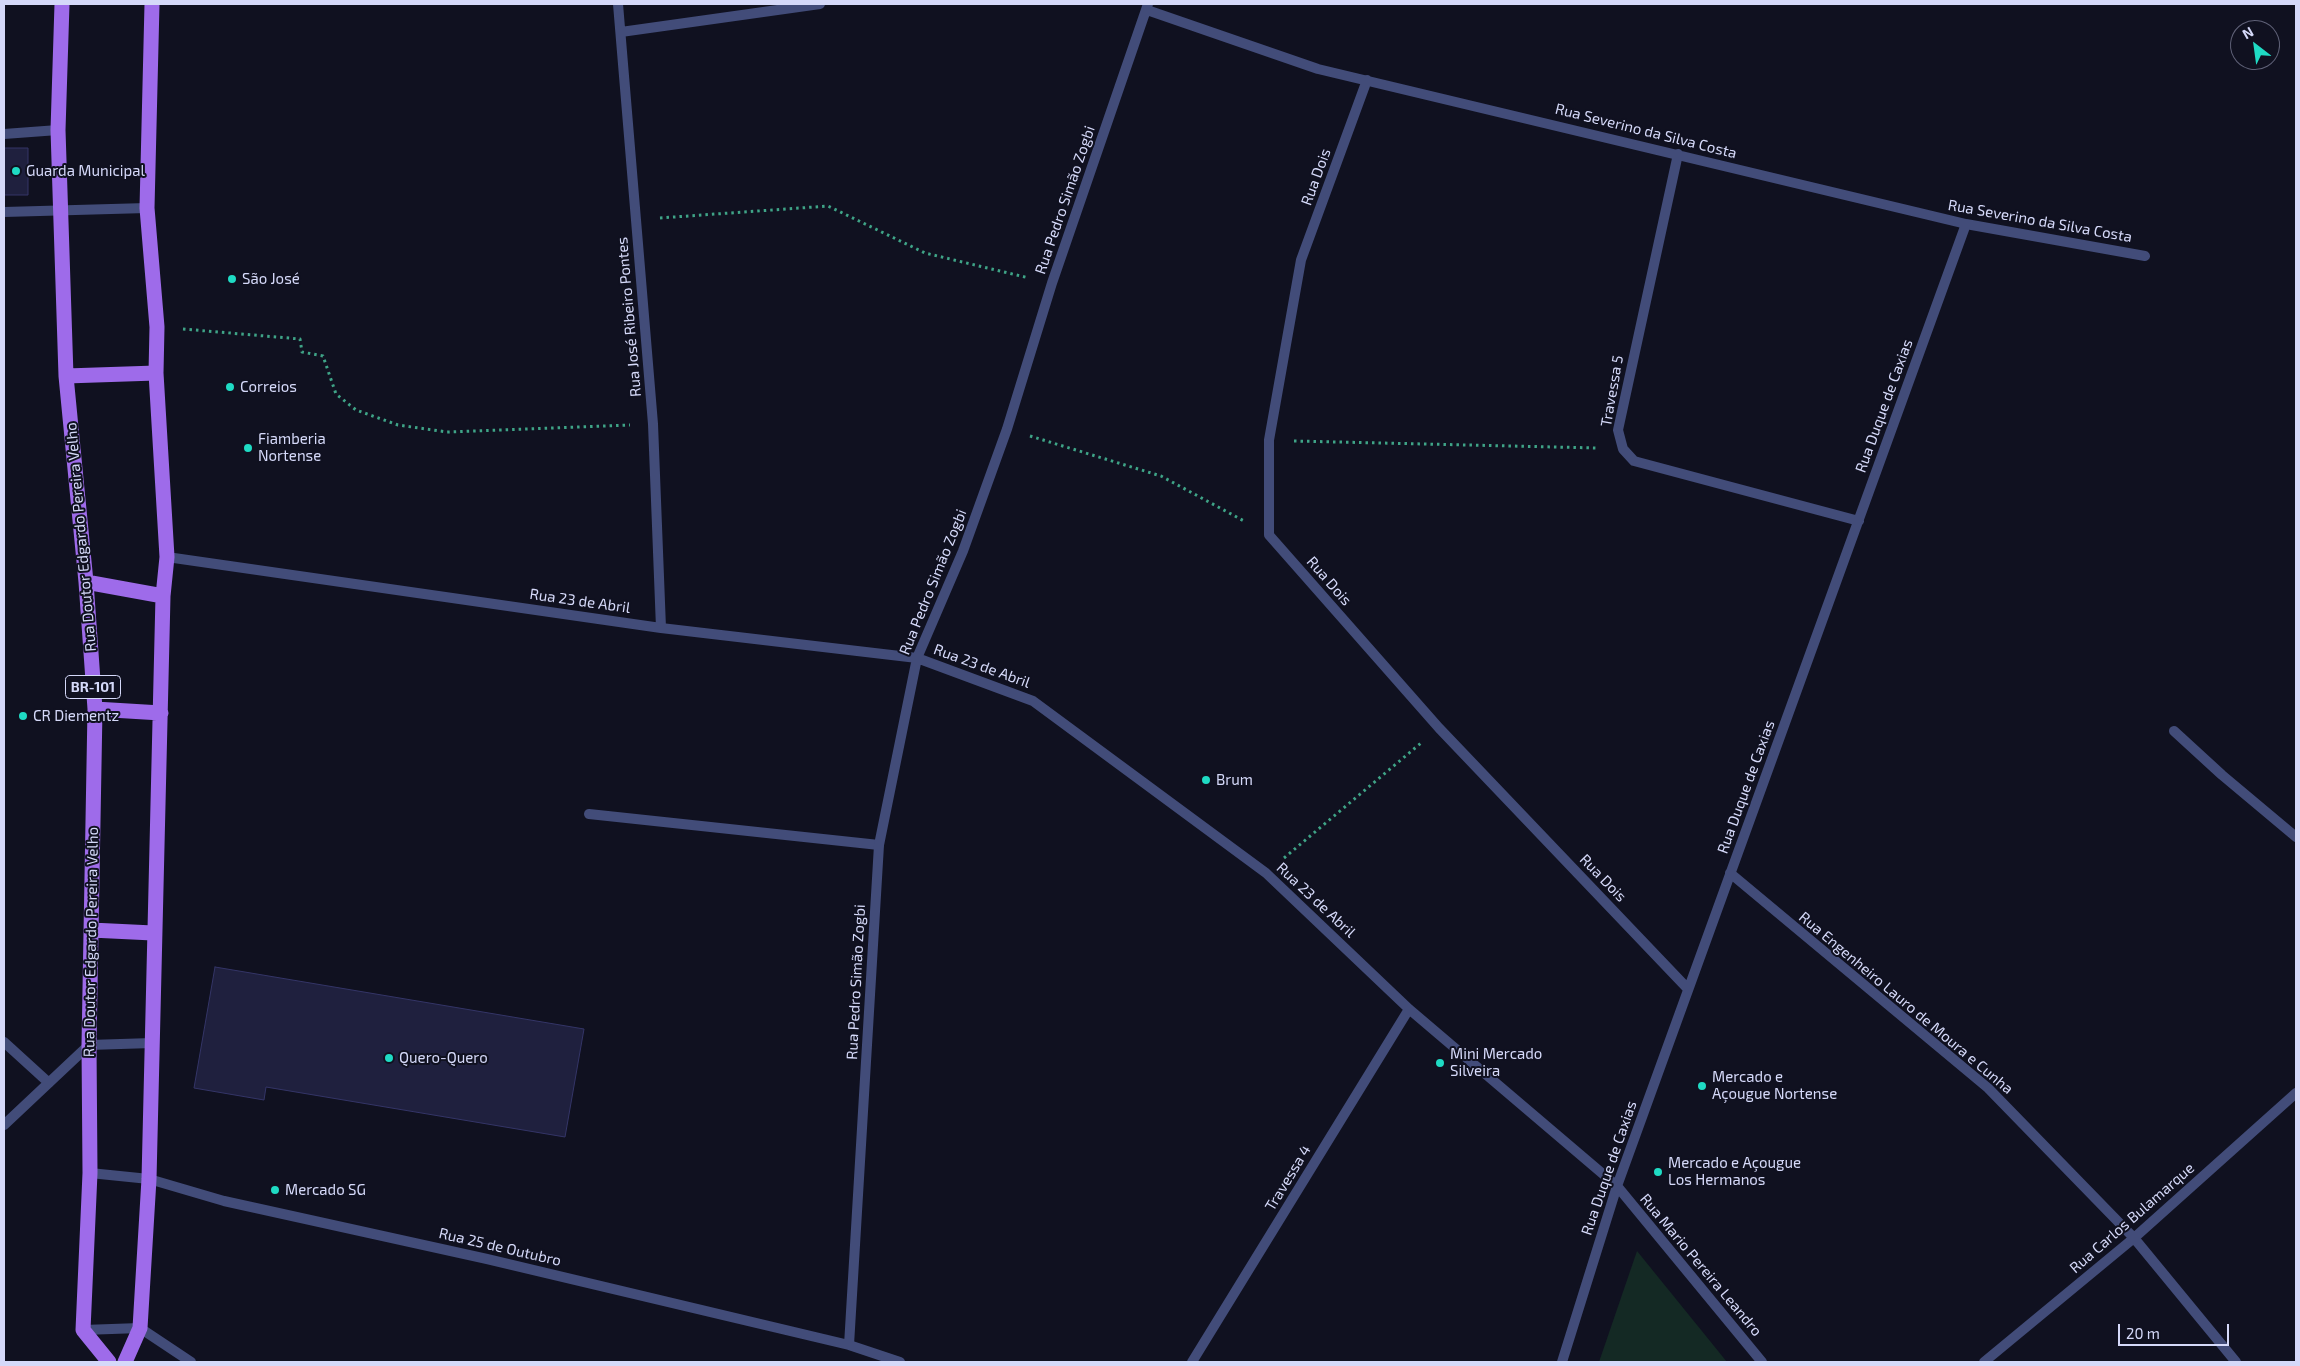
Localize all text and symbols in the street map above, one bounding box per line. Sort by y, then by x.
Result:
north arrow [2230,20,2280,70]
text: N [2239,23,2256,42]
street label: Rua Severino da Silva Costa [1553,100,1739,162]
street label: Rua Pedro Simão Zogbi [1031,124,1099,276]
street label: Rua Dois [1297,146,1335,208]
place label: Guarda Municipal [26,162,145,180]
marker: Guarda Municipal [10,165,22,177]
street label: Rua Severino da Silva Costa [1947,196,2133,246]
street label: Rua José Ribeiro Pontes [613,236,645,398]
place label: São José [242,270,300,288]
marker: São José [226,273,238,285]
street label: Rua Duque de Caxias [1851,337,1917,475]
street label: Travessa 5 [1597,354,1627,428]
place label: Correios [240,378,297,396]
marker: Correios [224,381,236,393]
street label: Rua Doutor Edgardo Pereira Velho [62,422,100,652]
place label: Fiamberia Nortense [258,430,326,465]
marker: Fiamberia Nortense [242,442,254,454]
street label: Rua Pedro Simão Zogbi [896,507,970,657]
street label: Rua Dois [1303,553,1355,609]
street label: Rua 23 de Abril [528,585,632,617]
street label: Rua 23 de Abril [931,640,1033,692]
road number: BR-101 [66,676,120,699]
place label: CR Diementz [33,707,119,725]
marker: CR Diementz [17,710,29,722]
street label: Rua Duque de Caxias [1713,718,1779,856]
place label: Brum [1216,771,1253,789]
marker: Brum [1200,774,1212,786]
street label: Rua Doutor Edgardo Pereira Velho [80,827,102,1057]
street label: Rua Dois [1576,850,1630,906]
street label: Rua 23 de Abril [1273,859,1359,941]
street label: Rua Pedro Simão Zogbi [843,904,869,1060]
street label: Rua Engenheiro Lauro de Moura e Cunha [1795,908,2017,1098]
place label: Mini Mercado Silveira [1450,1045,1542,1080]
place label: Quero-Quero [399,1049,488,1067]
marker: Quero-Quero [383,1052,395,1064]
marker: Mini Mercado Silveira [1434,1057,1446,1069]
place label: Mercado e Açougue Nortense [1712,1068,1837,1103]
marker: Mercado e Açougue Nortense [1696,1080,1708,1092]
street label: Rua Duque de Caxias [1578,1099,1640,1237]
street label: Travessa 4 [1261,1142,1315,1214]
place label: Mercado e Açougue Los Hermanos [1668,1154,1801,1189]
street label: Rua Carlos Bulamarque [2066,1159,2198,1277]
marker: Mercado e Açougue Los Hermanos [1652,1166,1664,1178]
place label: Mercado SG [285,1181,366,1199]
marker: Mercado SG [269,1184,281,1196]
street label: Rua Mario Pereira Leandro [1636,1190,1766,1340]
street label: Rua 25 de Outubro [437,1224,563,1270]
scale bar [2120,1314,2231,1346]
text: 20 m [2126,1324,2160,1342]

